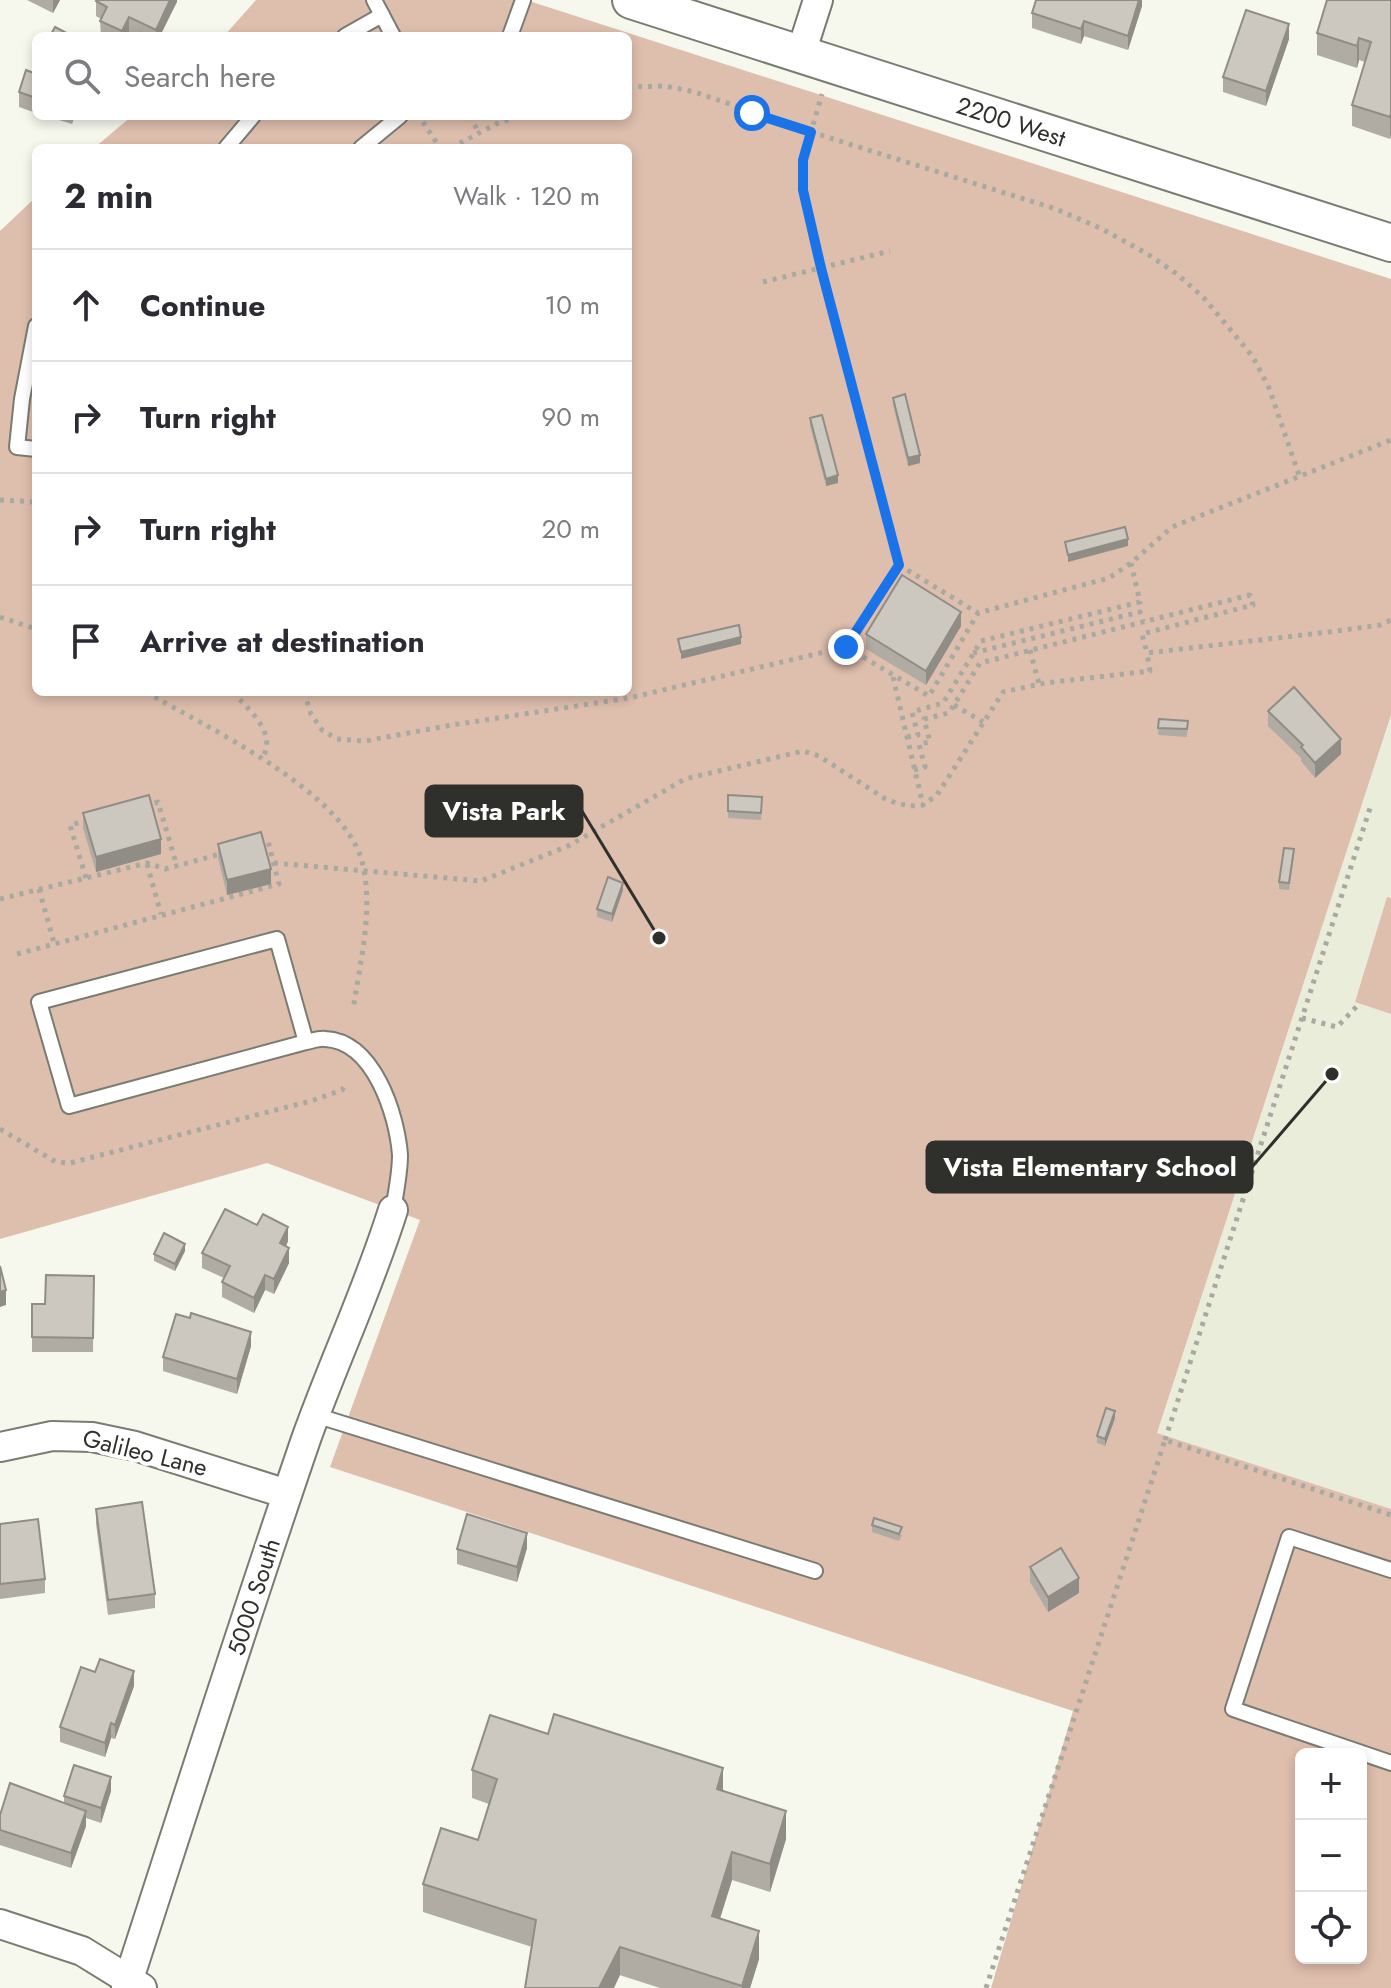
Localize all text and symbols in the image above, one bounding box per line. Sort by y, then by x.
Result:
search box [32,32,632,120]
icon: search [60,54,104,98]
text: Search here [124,55,276,98]
street label: 2200 West [952,87,1070,156]
route start [734,95,770,131]
text: 2 min [64,172,153,221]
text: Walk · 120 m [453,177,600,215]
icon: ahead [64,283,108,327]
text: Continue [140,284,266,327]
text: 10 m [545,286,600,324]
icon: right [64,395,108,439]
text: Turn right [140,396,276,439]
text: 90 m [541,398,600,436]
icon: right [64,507,108,551]
text: Turn right [140,508,276,551]
text: 20 m [542,510,600,548]
icon: arrive [64,619,108,663]
text: Arrive at destination [140,620,425,663]
route end [828,629,864,665]
callout: Vista Park [426,786,582,836]
text: Vista Park [441,792,566,830]
callout: Vista Elementary School [927,1142,1252,1192]
text: Vista Elementary School [942,1148,1237,1186]
street label: Galileo Lane [79,1420,211,1485]
street label: 5000 South [218,1534,289,1660]
map controls [1295,1748,1367,1964]
button: + [1295,1748,1367,1820]
button: − [1295,1820,1367,1892]
button: locate [1295,1892,1367,1964]

